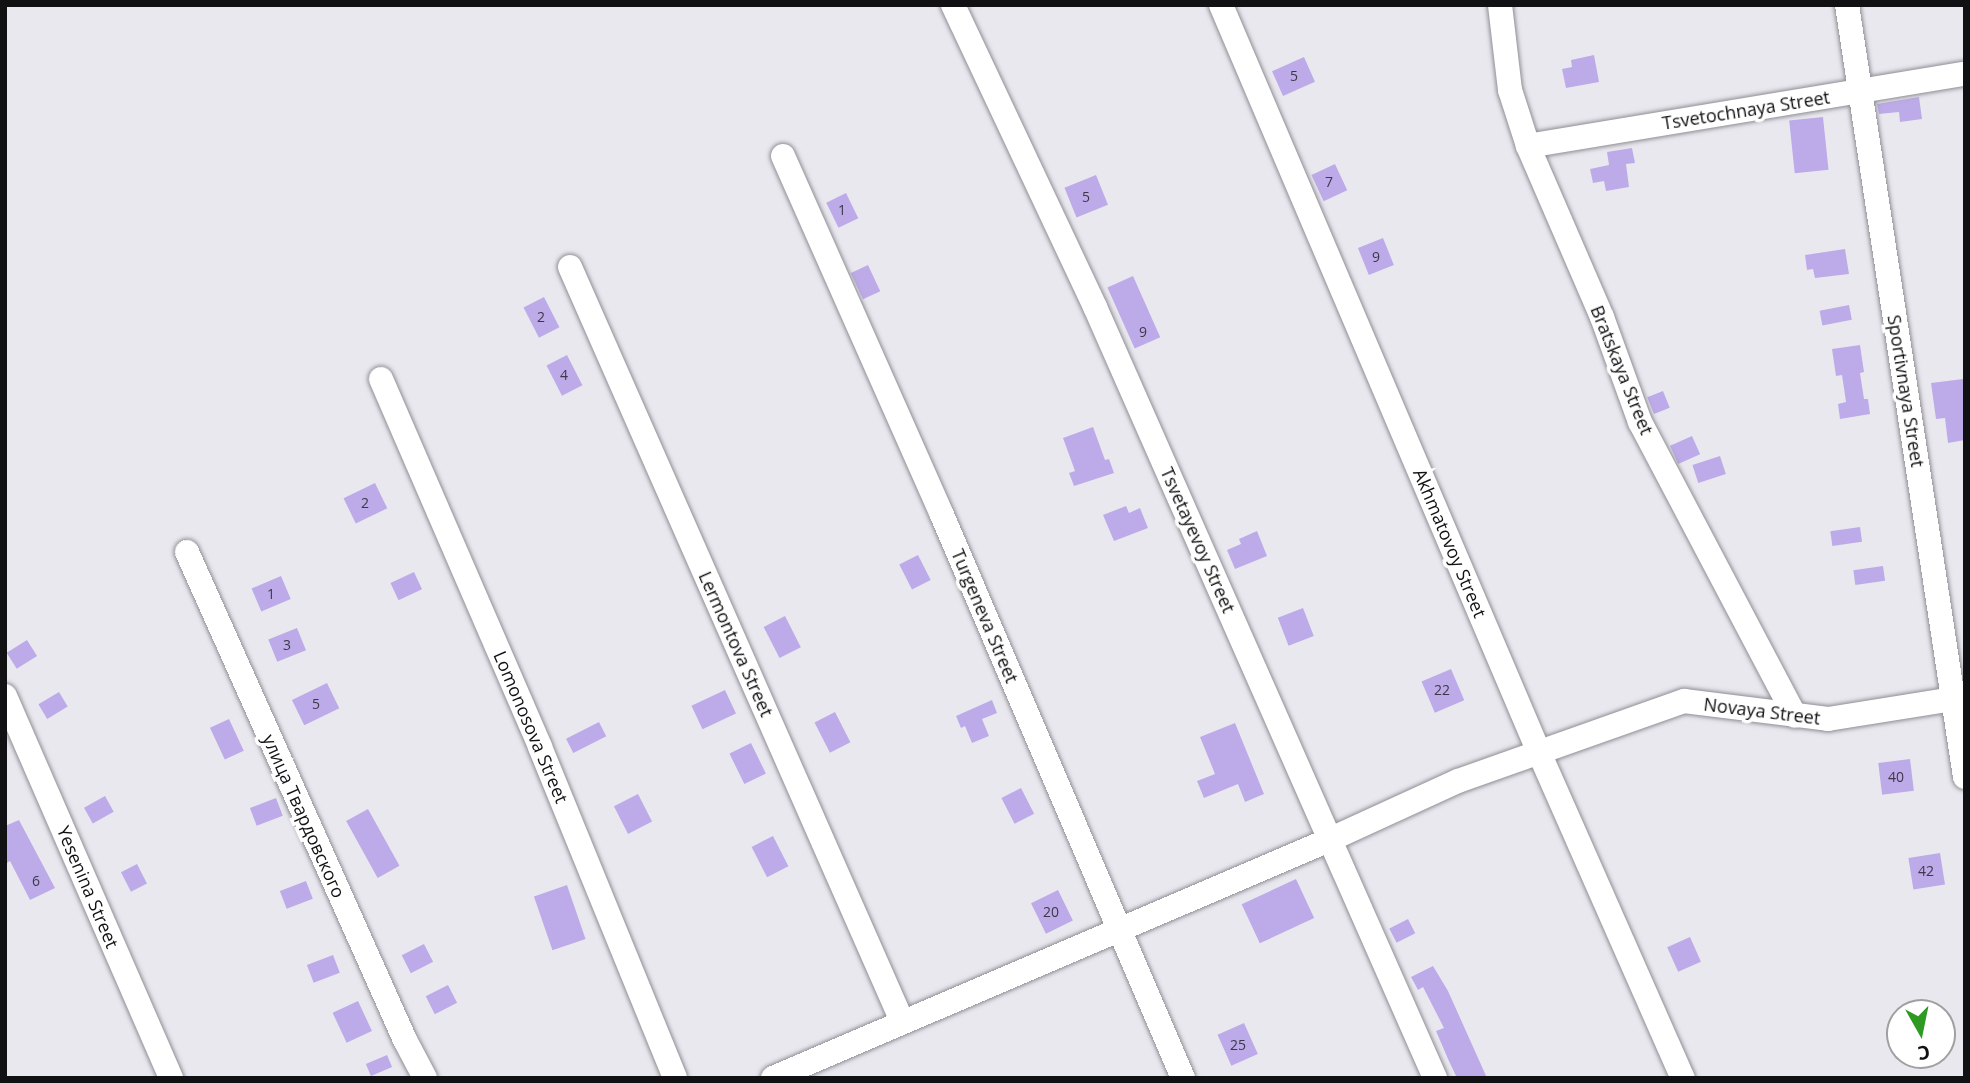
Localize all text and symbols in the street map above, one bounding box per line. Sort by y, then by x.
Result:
house number: 5 [1290,68,1298,84]
street label: Tsvetochnaya Street [1661,86,1831,134]
house number: 7 [1325,174,1333,190]
house number: 5 [1082,189,1090,205]
house number: 1 [838,202,846,218]
house number: 9 [1372,249,1380,265]
street label: Bratskaya Street [1586,302,1658,438]
house number: 2 [537,309,545,325]
street label: Sportivnaya Street [1883,313,1929,469]
house number: 9 [1139,324,1147,340]
house number: 4 [560,367,568,383]
street label: Tsvetayevoy Street [1156,464,1240,616]
street label: Akhmatovoy Street [1409,465,1491,621]
house number: 2 [361,495,369,511]
street label: Turgeneva Street [947,546,1023,686]
street label: Lermontova Street [694,568,778,720]
house number: 1 [267,586,275,602]
house number: 3 [283,637,291,653]
street label: Lomonosova Street [489,648,573,806]
house number: 22 [1434,682,1450,698]
street label: Novaya Street [1702,693,1822,729]
house number: 5 [312,696,320,712]
street label: улица Твардовского [258,731,350,901]
house number: 40 [1888,769,1904,785]
street label: Yesenina Street [53,823,123,951]
house number: 42 [1918,863,1934,879]
house number: 6 [32,873,40,889]
house number: 20 [1043,904,1059,920]
north arrow [1886,999,1956,1069]
house number: 25 [1230,1037,1246,1053]
text: С [1916,1039,1932,1067]

